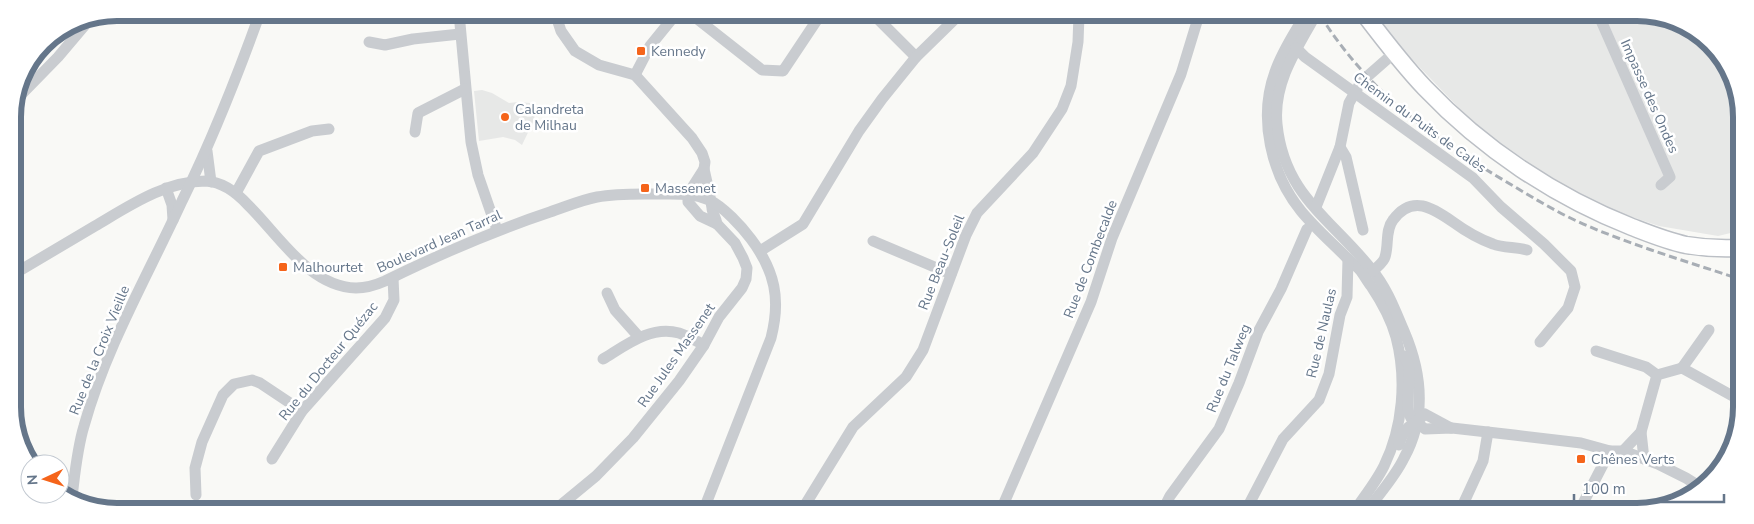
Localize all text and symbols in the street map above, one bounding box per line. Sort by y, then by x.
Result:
street label: Impasse des Ondes [1616,36,1683,156]
place label: Kennedy [651,42,707,61]
marker: Kennedy [635,45,647,57]
street label: Chemin du Puits de Calès [1349,68,1490,177]
place label: Calandreta de Milhau [515,100,584,135]
marker: Calandreta de Milhau [499,111,511,123]
place label: Massenet [655,179,716,198]
marker: Massenet [639,182,651,194]
street label: Rue de Combecalde [1059,197,1122,321]
street label: Boulevard Jean Tarral [374,205,505,278]
street label: Rue Beau-Soleil [914,211,970,313]
place label: Malhourtet [293,258,363,277]
marker: Malhourtet [277,261,289,273]
street label: Rue de la Croix Vieille [65,283,134,418]
street label: Rue de Naulas [1302,286,1341,380]
street label: Rue du Docteur Quézac [275,298,383,425]
street label: Rue Jules Massenet [633,299,720,411]
street label: Rue du Talweg [1202,321,1255,415]
place label: Chênes Verts [1591,450,1675,469]
marker: Chênes Verts [1575,453,1587,465]
north arrow [20,454,70,504]
scale bar [1574,472,1724,504]
text: N [23,474,42,486]
text: 100 m [1582,479,1626,499]

